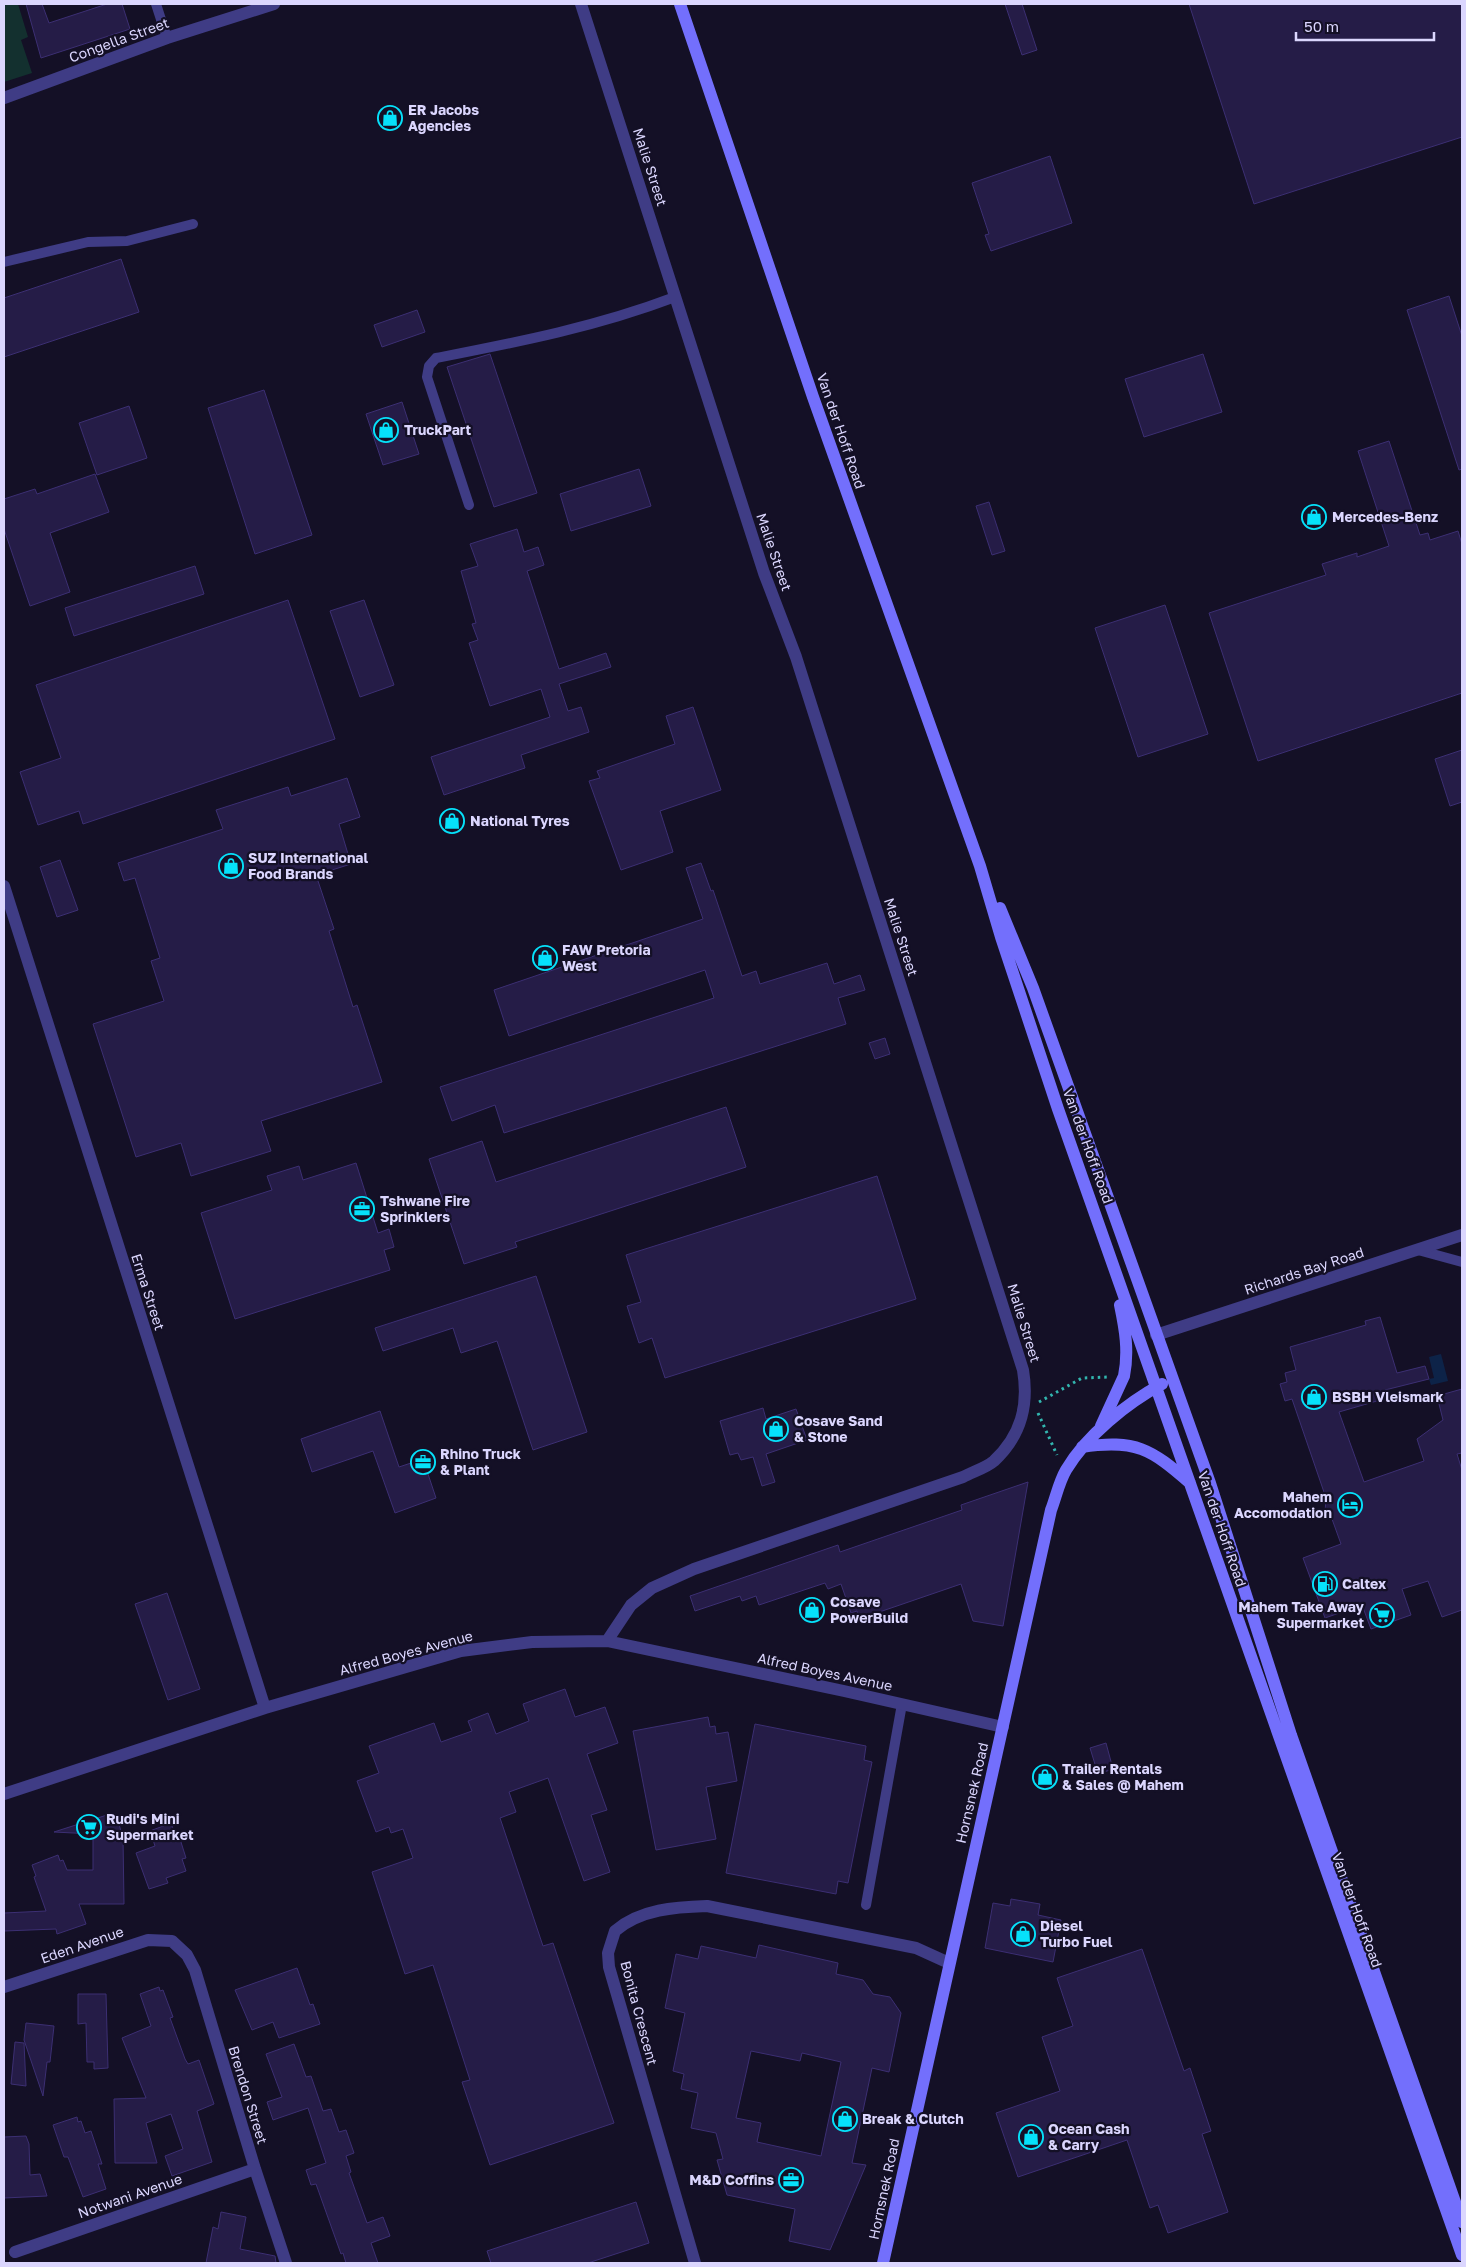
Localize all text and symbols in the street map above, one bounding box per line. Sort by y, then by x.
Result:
scale bar [1296,10,1434,42]
street label: Congella Street [67,14,171,65]
text: 50 m [1304,17,1339,35]
place label: ER Jacobs Agencies [408,101,479,134]
shop icon: ER Jacobs Agencies [377,105,403,131]
street label: Malie Street [630,126,671,208]
street label: Van der Hoff Road [814,371,869,491]
shop icon: TruckPart [373,417,399,443]
place label: TruckPart [404,421,472,438]
shop icon: Mercedes-Benz [1301,504,1327,530]
place label: Mercedes-Benz [1332,508,1438,525]
street label: Malie Street [753,511,796,593]
shop icon: National Tyres [439,808,465,834]
place label: National Tyres [470,812,570,829]
place label: SUZ International Food Brands [248,849,368,882]
shop icon: SUZ International Food Brands [218,853,244,879]
street label: Malie Street [881,896,922,978]
place label: FAW Pretoria West [562,941,651,974]
shop icon: FAW Pretoria West [532,945,558,971]
street label: Van der Hoff Road [1060,1086,1117,1206]
place label: Tshwane Fire Sprinklers [380,1192,470,1225]
office icon: Tshwane Fire Sprinklers [349,1196,375,1222]
street label: Richards Bay Road [1242,1243,1366,1298]
street label: Erma Street [128,1252,169,1332]
street label: Malie Street [1004,1282,1044,1364]
shop icon: BSBH Vleismark [1301,1384,1327,1410]
place label: BSBH Vleismark [1332,1388,1444,1405]
place label: Cosave Sand & Stone [794,1412,883,1445]
shop icon: Cosave Sand & Stone [763,1416,789,1442]
place label: Rhino Truck & Plant [440,1445,521,1478]
office icon: Rhino Truck & Plant [410,1449,436,1475]
street label: Van der Hoff Road [1195,1469,1250,1589]
place label: Mahem Accomodation [1234,1488,1332,1521]
hotel icon: Mahem Accomodation [1337,1492,1363,1518]
fuel station icon: Caltex [1312,1571,1338,1597]
place label: Caltex [1342,1575,1386,1592]
place label: Cosave PowerBuild [830,1593,908,1626]
shop icon: Cosave PowerBuild [799,1597,825,1623]
place label: Mahem Take Away Supermarket [1238,1598,1365,1631]
supermarket icon: Mahem Take Away Supermarket [1369,1602,1395,1628]
street label: Alfred Boyes Avenue [337,1627,474,1679]
street label: Alfred Boyes Avenue [756,1649,894,1694]
street label: Hornsnek Road [952,1741,991,1845]
place label: Trailer Rentals & Sales @ Mahem [1062,1760,1184,1793]
shop icon: Trailer Rentals & Sales @ Mahem [1032,1764,1058,1790]
place label: Rudi's Mini Supermarket [106,1810,194,1843]
supermarket icon: Rudi's Mini Supermarket [76,1814,102,1840]
street label: Van der Hoff Road [1329,1850,1386,1970]
place label: Diesel Turbo Fuel [1040,1917,1113,1950]
shop icon: Diesel Turbo Fuel [1010,1921,1036,1947]
street label: Eden Avenue [38,1922,126,1967]
street label: Bonita Crescent [617,1959,662,2067]
street label: Brendon Street [225,2044,272,2146]
shop icon: Break & Clutch [832,2106,858,2132]
place label: Break & Clutch [862,2110,964,2127]
place label: Ocean Cash & Carry [1048,2120,1130,2153]
shop icon: Ocean Cash & Carry [1018,2124,1044,2150]
street label: Hornsnek Road [864,2137,903,2241]
office icon: M&D Coffins [778,2167,804,2193]
street label: Notwani Avenue [76,2170,184,2221]
place label: M&D Coffins [689,2171,774,2188]

